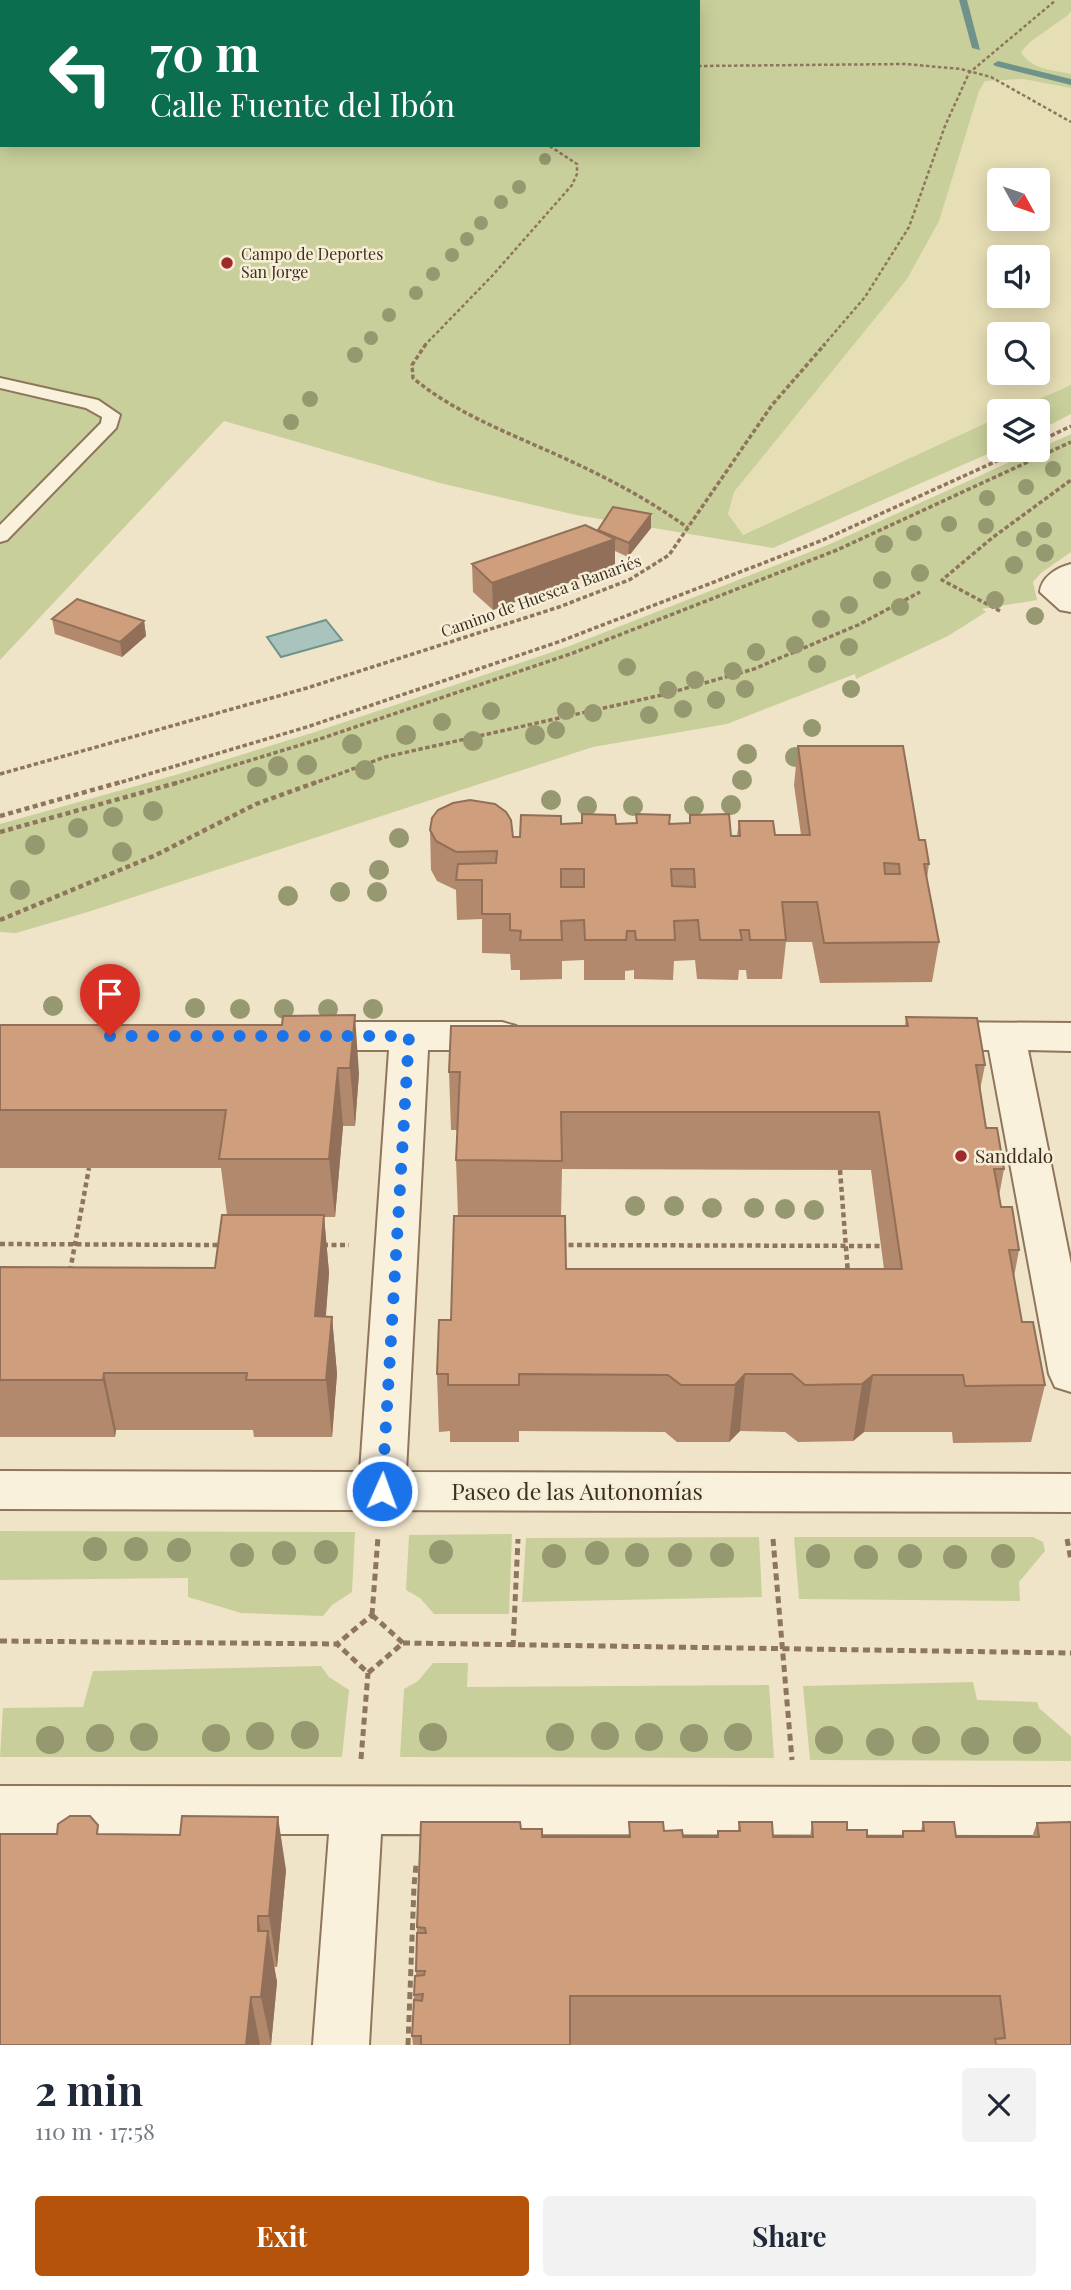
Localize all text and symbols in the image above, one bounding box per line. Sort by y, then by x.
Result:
text: 70 m [150,19,260,84]
icon: left [35,28,126,119]
text: Calle Fuente del Ibón [150,82,455,125]
north arrow [987,168,1050,231]
map controls [987,168,1050,462]
place label: Campo de Deportes San Jorge [241,243,383,282]
button: sound [987,245,1050,308]
marker: Campo de Deportes San Jorge [219,255,235,271]
button: search [987,322,1050,385]
button: layers [987,399,1050,462]
street label: Camino de Huesca a Banariés [438,549,644,642]
pin [80,964,140,1036]
icon: arrive [91,975,129,1013]
place label: Sanddalo [975,1142,1053,1168]
marker: Sanddalo [953,1148,969,1164]
position arrow [345,1454,419,1528]
street label: Paseo de las Autonomías [451,1475,703,1506]
text: 2 min [35,2061,143,2117]
button: close [962,2068,1036,2142]
text: 110 m · 17:58 [35,2115,155,2146]
button: Exit [35,2196,529,2276]
button: Share [543,2196,1036,2276]

